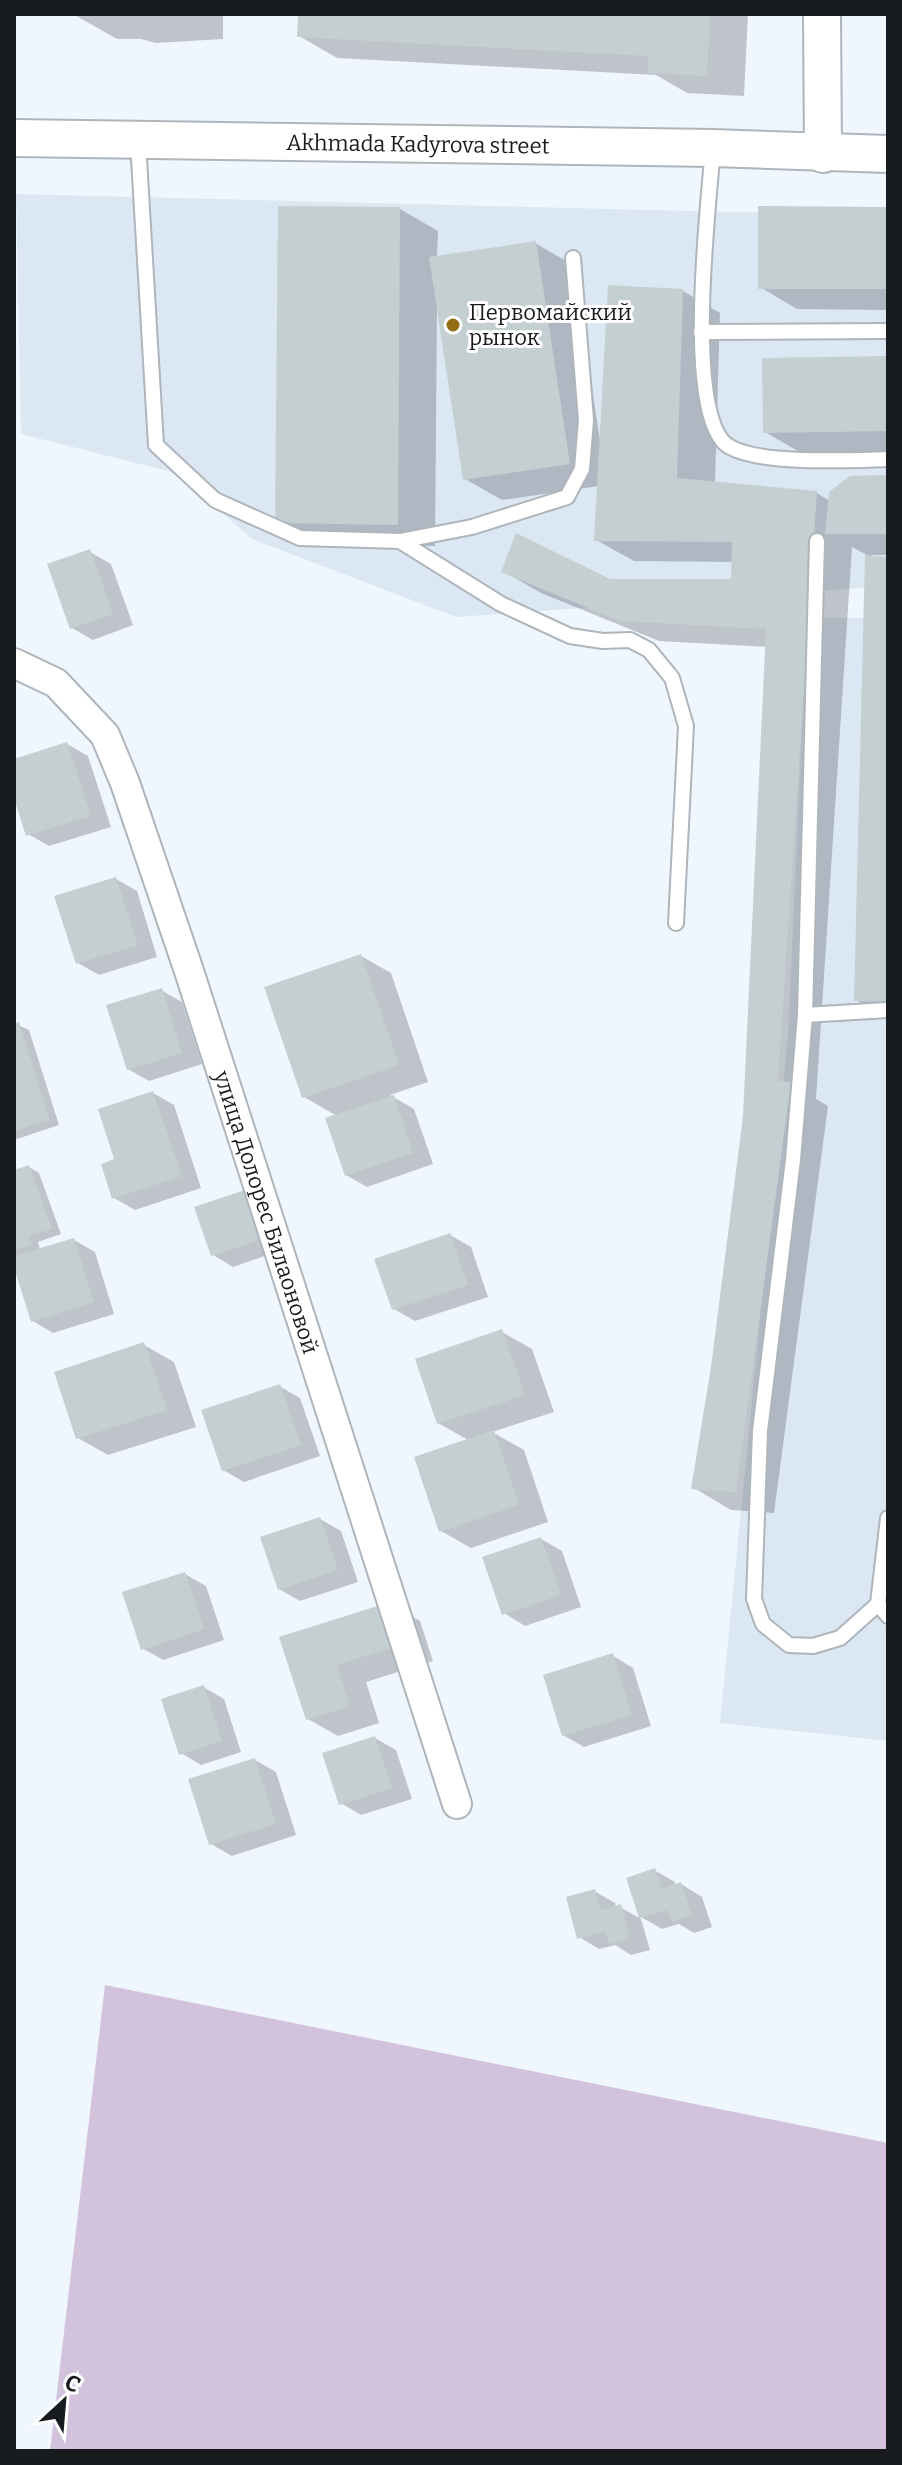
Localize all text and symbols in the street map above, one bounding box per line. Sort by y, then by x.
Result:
street label: Akhmada Kadyrova street [286,128,550,159]
place label: Первомайский рынок [469,299,632,351]
marker: Первомайский рынок [444,316,462,334]
street label: улица Долорес Билаоновой [208,1066,325,1357]
north arrow [24,2361,104,2441]
text: С [60,2368,85,2399]

